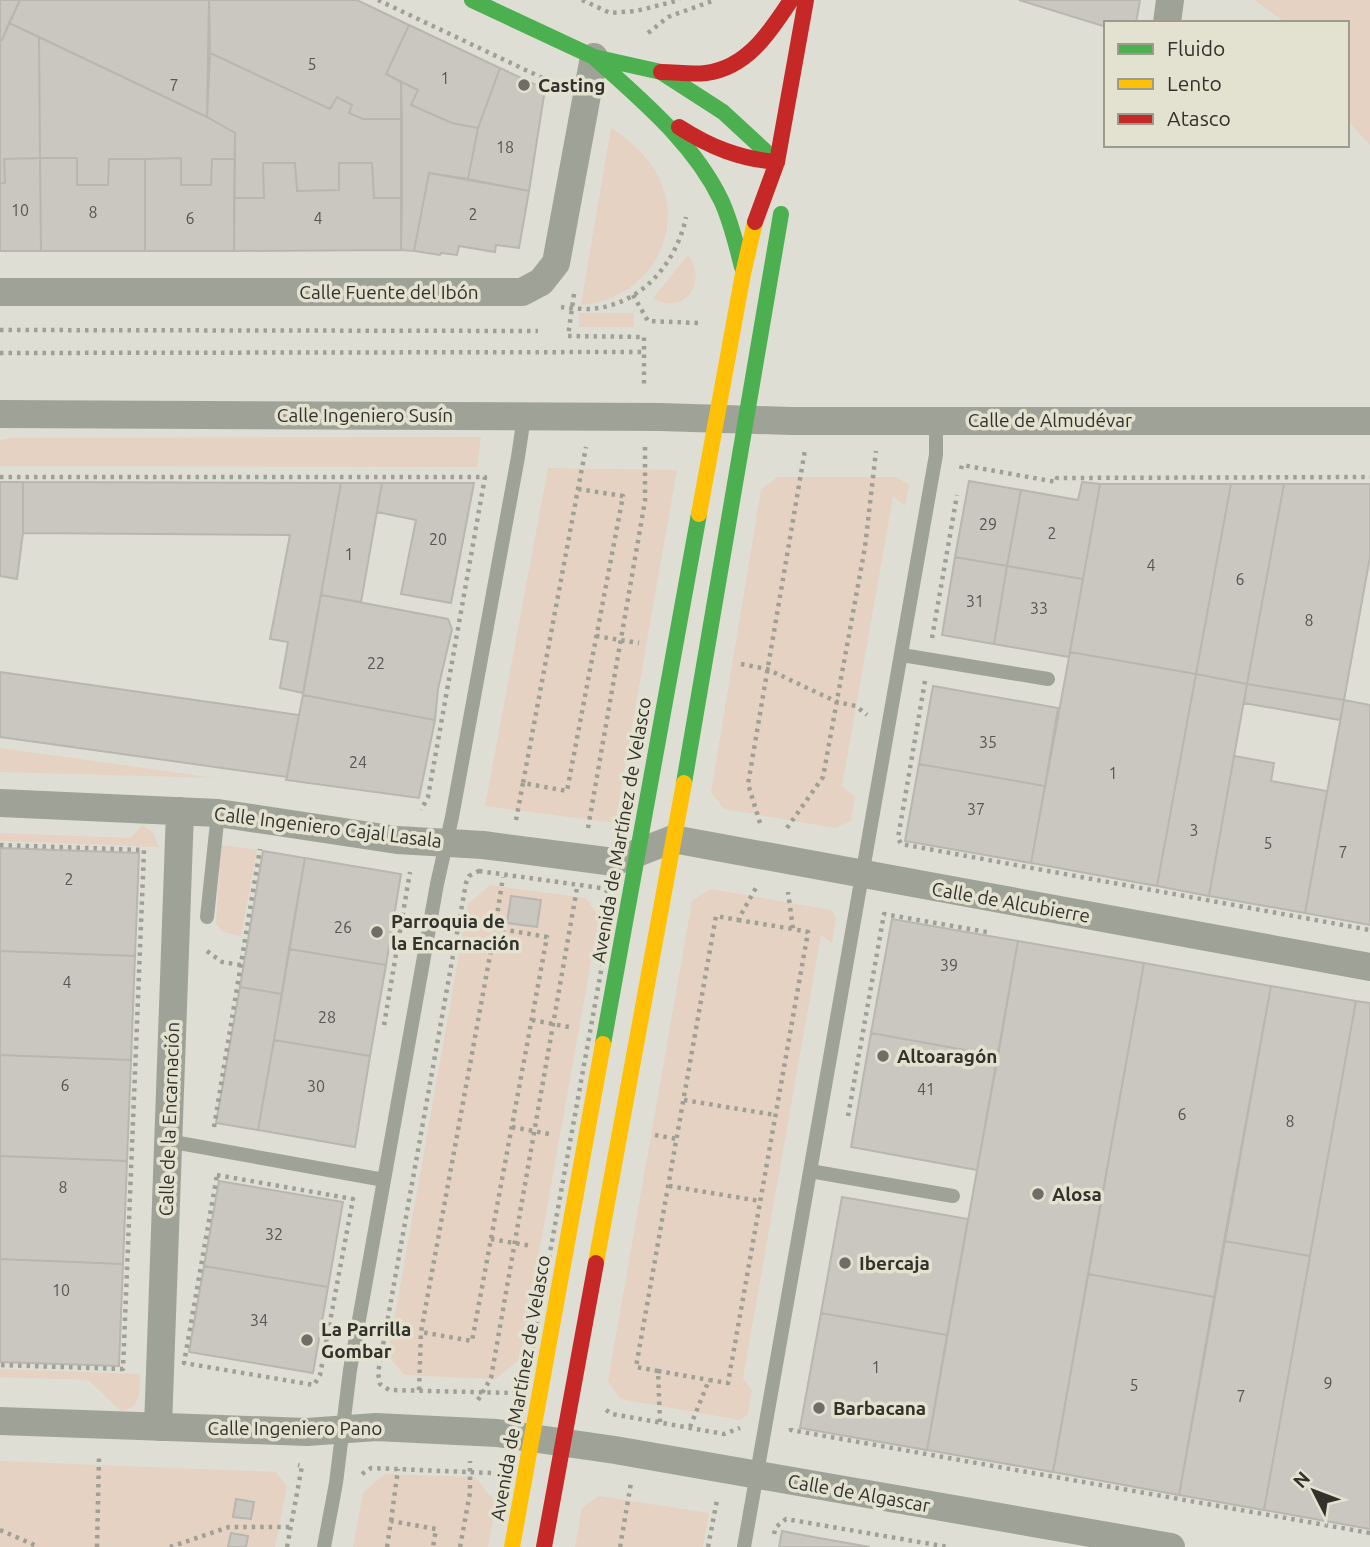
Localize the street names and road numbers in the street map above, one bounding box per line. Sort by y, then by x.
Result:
street label: Calle Fuente del Ibón [299,281,479,303]
street label: Calle Ingeniero Susín [277,404,453,426]
street label: Calle de Almudévar [968,409,1132,431]
street label: Avenida de Martínez de Velasco [587,696,655,964]
street label: Calle Ingeniero Cajal Lasala [213,802,443,852]
street label: Calle de Alcubierre [930,877,1092,927]
street label: Calle de la Encarnación [155,1021,183,1217]
street label: Avenida de Martínez de Velasco [486,1254,554,1522]
street label: Calle Ingeniero Pano [208,1417,382,1439]
street label: Calle de Algascar [786,1470,932,1516]

